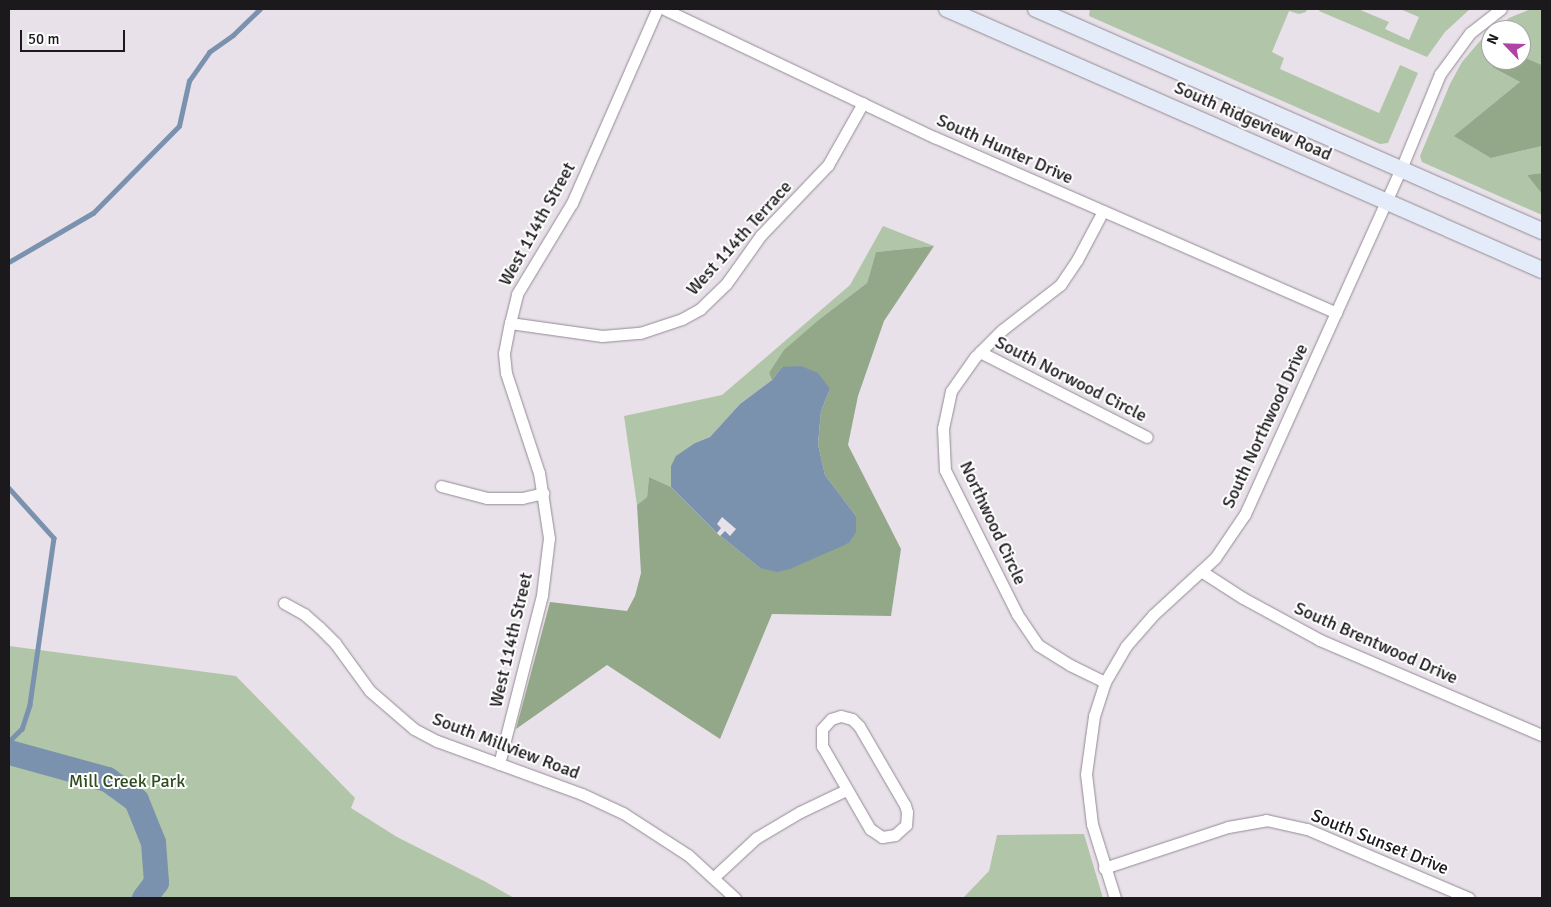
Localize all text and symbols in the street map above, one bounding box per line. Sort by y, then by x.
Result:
scale bar [22,20,128,52]
north arrow [1481,20,1531,70]
text: 50 m [28,30,59,48]
text: N [1483,31,1503,47]
street label: South Ridgeview Road [1171,77,1335,165]
street label: South Hunter Drive [933,109,1077,189]
street label: West 114th Street [494,158,580,290]
street label: West 114th Terrace [682,176,796,300]
street label: South Norwood Circle [991,331,1151,427]
street label: South Northwood Drive [1217,340,1313,512]
street label: Northwood Circle [955,458,1031,588]
street label: West 114th Street [485,570,537,710]
street label: South Brentwood Drive [1291,597,1461,689]
street label: South Millview Road [429,708,583,784]
park label: Mill Creek Park [69,770,185,792]
street label: South Sunset Drive [1308,805,1452,879]

